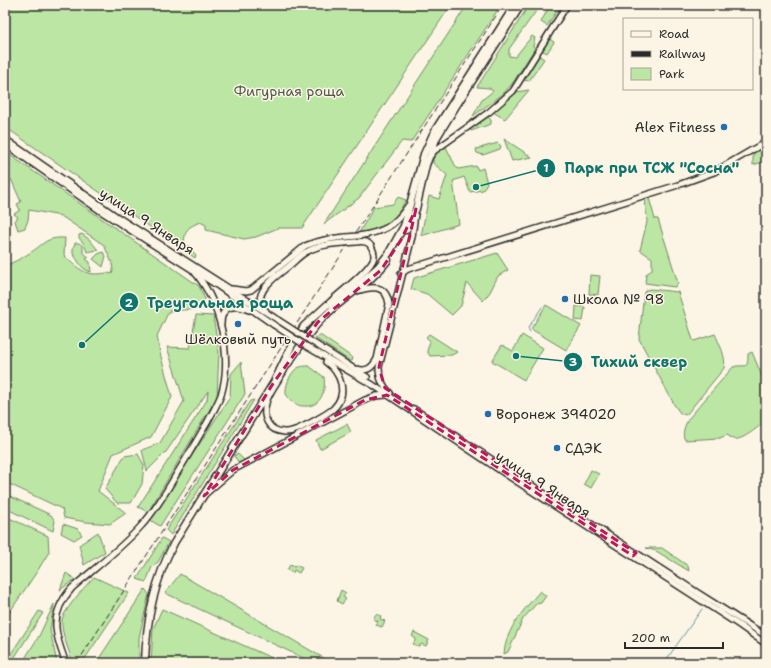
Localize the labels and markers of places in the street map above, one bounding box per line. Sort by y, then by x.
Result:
place label: Alex Fitness [635,118,716,136]
marker: Alex Fitness [719,122,729,132]
callout: Парк при ТСЖ "Сосна" [536,154,747,181]
callout: Треугольная роща [119,289,301,316]
place label: Школа № 98 [573,290,664,308]
marker: Школа № 98 [560,294,570,304]
marker: Шёлковый путь [233,319,243,329]
place label: Шёлковый путь [185,330,291,348]
callout: Тихий сквер [563,348,695,375]
place label: Воронеж 394020 [496,405,616,423]
marker: Воронеж 394020 [483,409,493,419]
place label: СДЭК [565,439,602,457]
marker: СДЭК [552,443,562,453]

